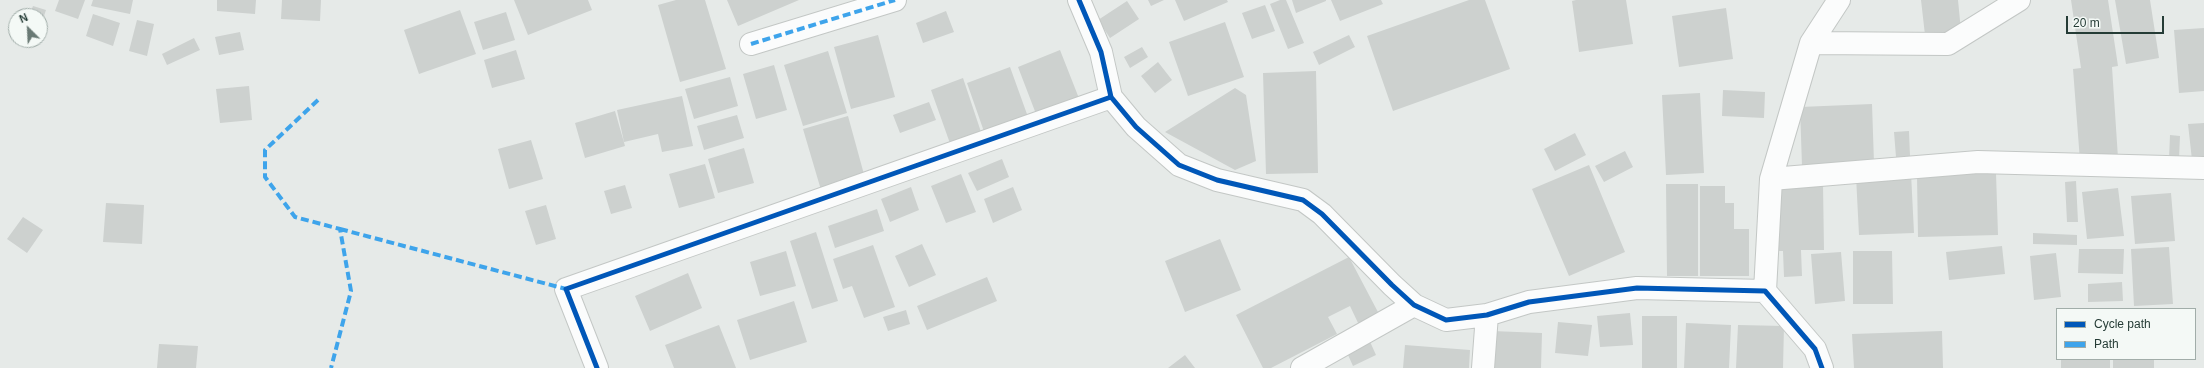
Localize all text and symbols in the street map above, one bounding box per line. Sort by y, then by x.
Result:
north arrow [8,8,48,48]
scale bar [2068,8,2166,34]
text: N [17,11,30,25]
text: 20 m [2073,16,2100,30]
legend [2056,308,2196,360]
text: Cycle path [2094,317,2151,331]
text: Path [2094,337,2119,351]

